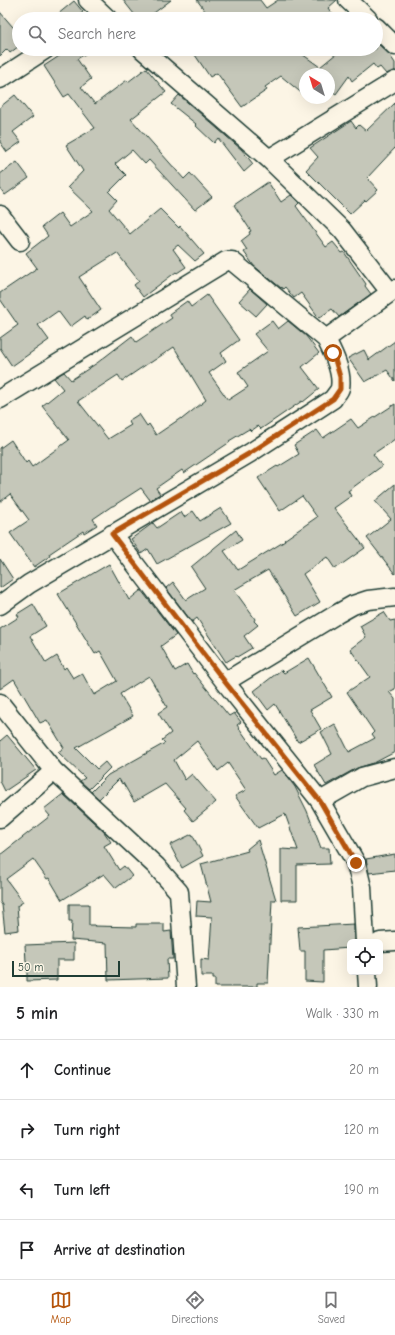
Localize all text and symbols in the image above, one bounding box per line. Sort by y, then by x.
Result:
search box [12,12,383,56]
icon: search [26,23,48,45]
text: Search here [58,25,136,43]
north arrow [299,68,335,104]
route start [324,344,342,362]
route end [347,854,365,872]
map controls [347,939,383,975]
button: locate [347,939,383,975]
scale bar [12,959,120,978]
text: 50 m [18,961,43,974]
text: 5 min [16,1004,58,1023]
text: Walk · 330 m [306,1006,379,1021]
icon: ahead [16,1059,38,1081]
text: Continue [54,1061,111,1079]
text: 20 m [349,1062,379,1077]
icon: right [16,1119,38,1141]
text: Turn right [54,1121,120,1139]
text: 120 m [344,1122,379,1137]
icon: left [16,1179,38,1201]
text: Turn left [54,1181,110,1199]
text: 190 m [344,1182,379,1197]
icon: arrive [16,1239,38,1261]
text: Arrive at destination [54,1241,185,1259]
tab: Map [50,1289,72,1326]
tab: Directions [172,1289,218,1326]
tab: Saved [318,1289,345,1326]

